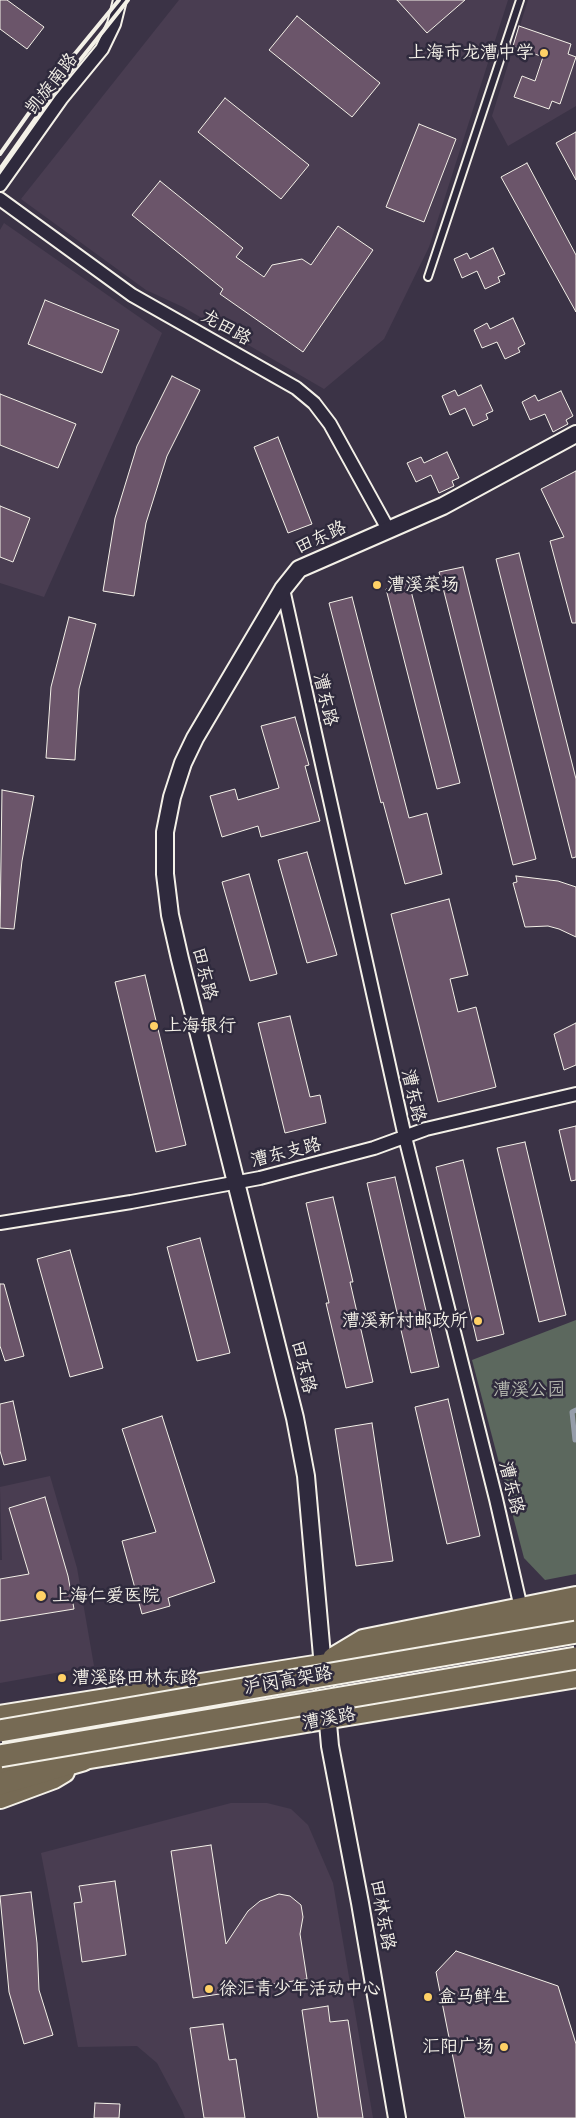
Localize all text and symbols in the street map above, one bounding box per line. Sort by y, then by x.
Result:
place label: 上海市龙漕中学 [408,42,534,64]
marker: 上海市龙漕中学 [538,47,550,59]
street label: 凯旋南路 [21,49,83,119]
street label: 龙田路 [197,305,255,351]
street label: 田东路 [292,517,350,559]
place label: 漕溪菜场 [387,574,459,596]
marker: 漕溪菜场 [371,579,383,591]
street label: 漕东路 [308,671,342,729]
street label: 田东路 [187,945,221,1003]
place label: 上海银行 [164,1015,236,1037]
marker: 上海银行 [148,1020,160,1032]
street label: 漕东路 [396,1067,430,1125]
street label: 漕东支路 [248,1134,324,1172]
place label: 漕溪新村邮政所 [342,1310,468,1332]
marker: 漕溪新村邮政所 [472,1315,484,1327]
street label: 田东路 [286,1338,320,1396]
park label: 漕溪公园 [493,1379,565,1401]
street label: 漕东路 [494,1459,528,1517]
place label: 上海仁爱医院 [52,1585,160,1607]
marker: 上海仁爱医院 [34,1589,48,1603]
street label: 沪闵高架路 [242,1663,334,1699]
place label: 漕溪路田林东路 [72,1667,198,1689]
marker: 漕溪路田林东路 [56,1672,68,1684]
street label: 漕溪路 [301,1704,357,1734]
street label: 田林东路 [365,1878,399,1952]
place label: 徐汇青少年活动中心 [219,1978,381,2000]
marker: 徐汇青少年活动中心 [203,1983,215,1995]
place label: 盒马鲜生 [438,1986,510,2008]
marker: 盒马鲜生 [422,1991,434,2003]
place label: 汇阳广场 [422,2036,494,2058]
marker: 汇阳广场 [498,2041,510,2053]

